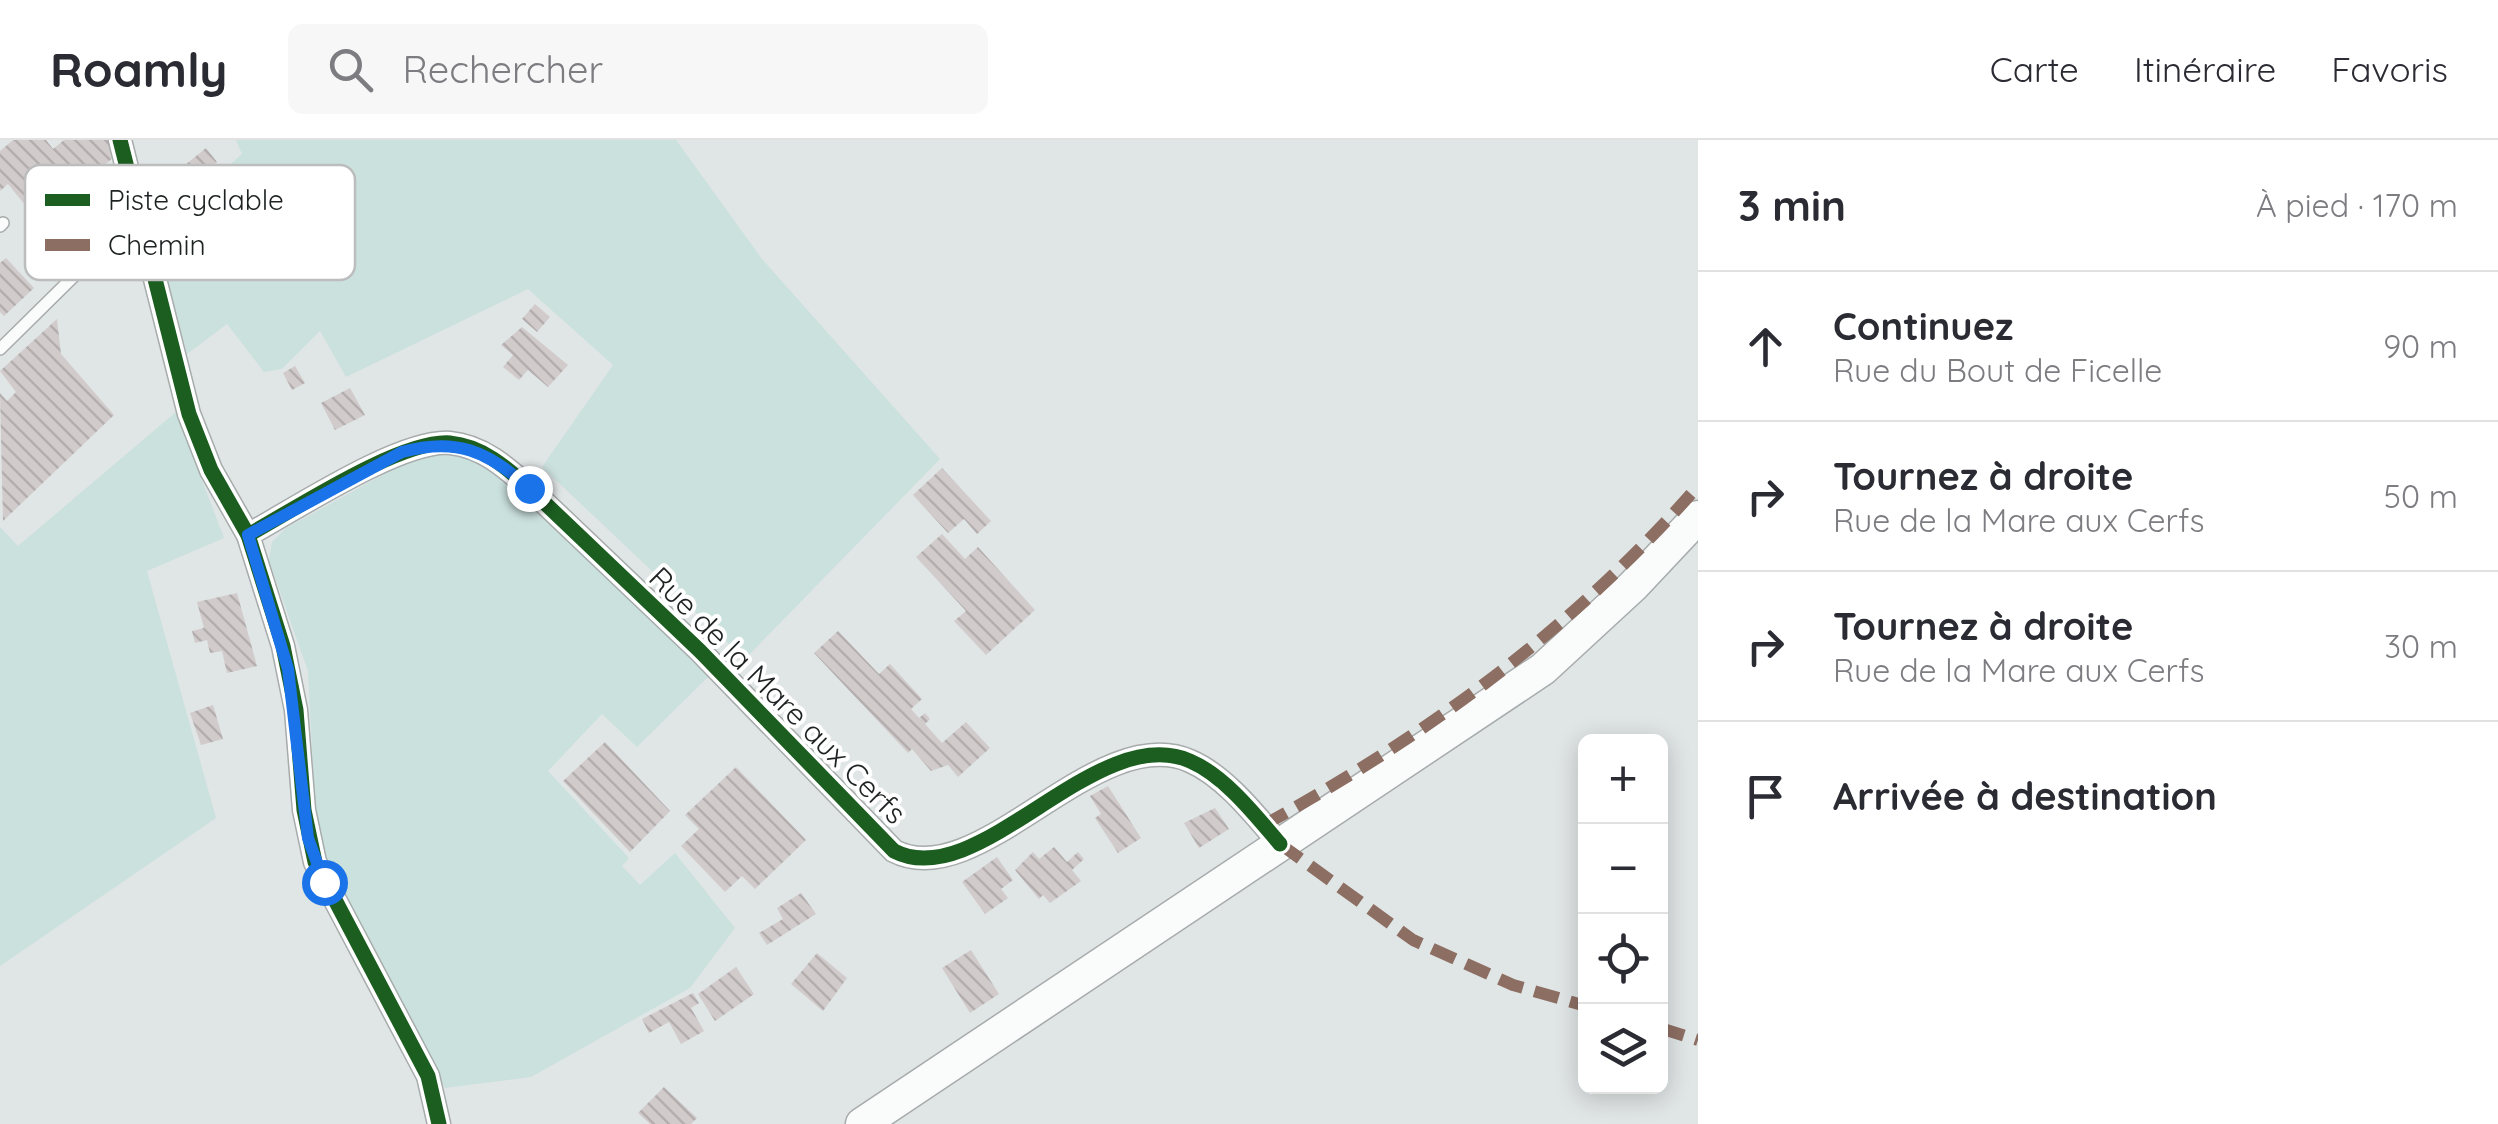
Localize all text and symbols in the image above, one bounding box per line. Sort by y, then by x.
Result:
search box [288,24,988,114]
text: Roamly [50,39,228,99]
icon: search [323,42,378,97]
text: Rechercher [403,45,603,93]
text: Carte [1990,47,2079,91]
text: Itinéraire [2134,47,2276,91]
text: Favoris [2331,47,2448,91]
legend [25,165,355,280]
text: 3 min [1738,179,1846,232]
text: Piste cyclable [108,182,284,217]
text: À pied · 170 m [2256,185,2458,225]
text: Chemin [108,227,206,262]
text: Continuez [1833,302,2013,350]
icon: ahead [1738,319,1793,374]
text: 90 m [2383,326,2458,366]
text: Rue du Bout de Ficelle [1833,350,2162,390]
text: Tournez à droite [1833,452,2133,500]
route end [507,466,553,512]
icon: right [1738,469,1793,524]
text: 50 m [2384,476,2458,516]
text: Rue de la Mare aux Cerfs [1833,500,2204,540]
street label: Rue de la Mare aux Cerfs [641,558,915,832]
text: Tournez à droite [1833,602,2133,650]
icon: right [1738,619,1793,674]
text: 30 m [2384,626,2458,666]
text: Rue de la Mare aux Cerfs [1833,650,2204,690]
map controls [1578,734,1668,1094]
button: + [1578,734,1668,824]
icon: arrive [1738,769,1793,824]
text: Arrivée à destination [1833,772,2217,820]
button: − [1578,824,1668,914]
route start [302,860,348,906]
button: locate [1578,914,1668,1004]
button: layers [1578,1004,1668,1094]

